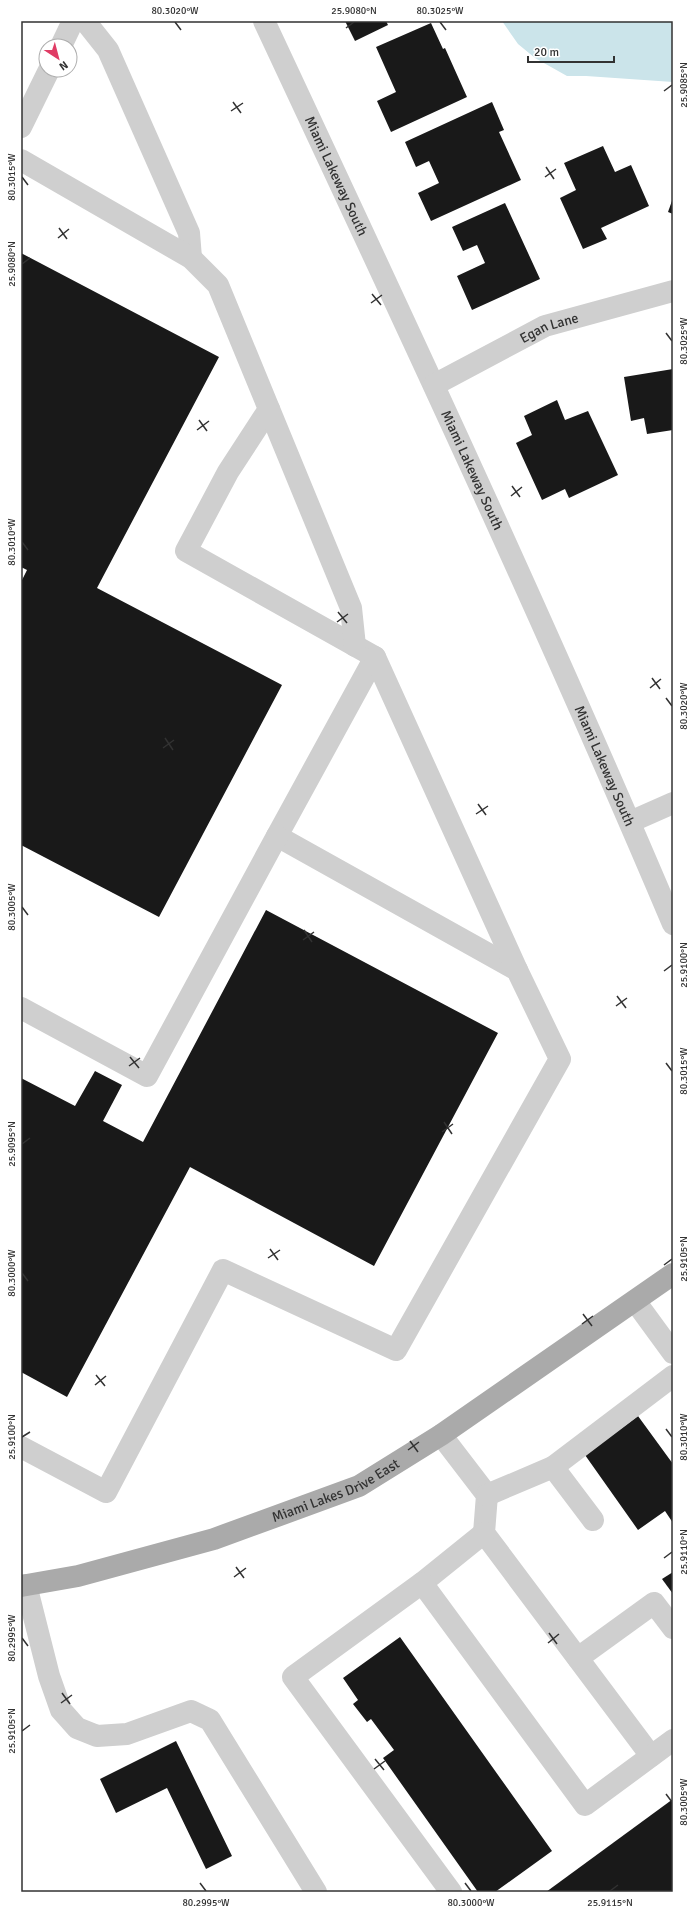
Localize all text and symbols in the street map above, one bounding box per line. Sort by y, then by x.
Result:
text: 80.3020°W [151,5,199,17]
text: 25.9080°N [331,5,377,17]
text: 80.3025°W [416,5,464,17]
north arrow [38,38,78,78]
scale bar [528,38,614,64]
text: 20 m [534,45,559,60]
text: N [57,58,71,73]
text: 25.9085°N [678,62,690,108]
street label: Miami Lakeway South [301,113,372,238]
text: 80.3015°W [6,153,18,201]
text: 25.9080°N [6,241,18,287]
street label: Egan Lane [517,309,580,347]
text: 80.3025°W [678,317,690,365]
street label: Miami Lakeway South [438,407,507,533]
text: 80.3010°W [6,518,18,566]
text: 80.3020°W [678,682,690,730]
street label: Miami Lakeway South [571,703,639,829]
text: 80.3005°W [6,883,18,931]
text: 25.9100°N [678,942,690,988]
text: 80.3015°W [678,1047,690,1095]
text: 25.9095°N [6,1121,18,1167]
text: 25.9105°N [678,1236,690,1282]
text: 80.3000°W [6,1249,18,1297]
text: 80.3010°W [678,1413,690,1461]
text: 25.9100°N [6,1414,18,1460]
street label: Miami Lakes Drive East [270,1455,402,1526]
text: 25.9110°N [678,1529,690,1575]
text: 80.2995°W [6,1614,18,1662]
text: 25.9105°N [6,1708,18,1754]
text: 80.3005°W [678,1778,690,1826]
text: 80.2995°W [182,1897,230,1909]
text: 80.3000°W [447,1897,495,1909]
text: 25.9115°N [587,1897,633,1909]

